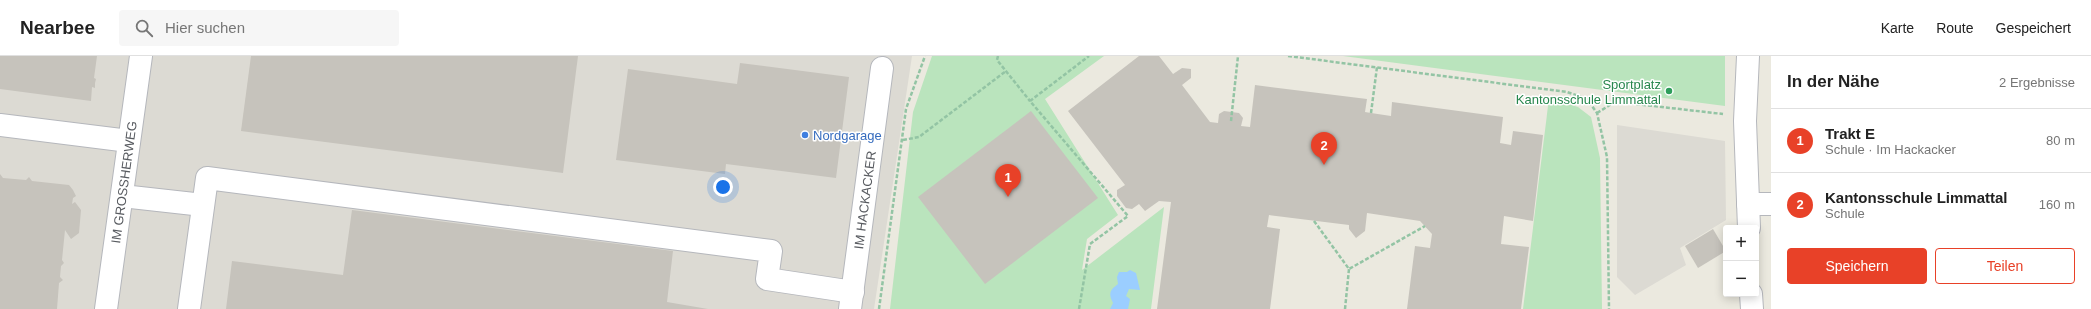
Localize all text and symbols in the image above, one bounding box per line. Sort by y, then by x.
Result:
search box [119,10,399,46]
text: Nearbee [20,17,95,38]
icon: search [133,17,155,39]
text: Hier suchen [165,19,245,36]
text: Karte [1881,20,1914,36]
text: Route [1936,20,1974,36]
text: Gespeichert [1996,20,2071,36]
text: In der Nähe [1787,72,1880,91]
text: 2 Ergebnisse [1999,75,2075,90]
place label: Sportplatz Kantonsschule Limmattal [1516,77,1661,107]
marker: Sportplatz Kantonsschule Limmattal [1664,86,1674,96]
street label: IM GROSSHERWEG [108,120,139,244]
text: Trakt E [1825,125,1875,142]
place label: Nordgarage [813,128,882,143]
marker: Nordgarage [800,130,810,140]
pin: 2 [1311,132,1337,165]
text: 1 [1796,133,1804,148]
text: 80 m [2046,133,2075,148]
text: Schule · Im Hackacker [1825,142,1956,157]
street label: IM HACKACKER [851,150,878,250]
pin: 1 [995,164,1021,197]
your location [713,177,733,197]
text: Kantonsschule Limmattal [1825,189,2008,206]
text: 2 [1796,197,1804,212]
text: 160 m [2039,197,2075,212]
text: Schule [1825,206,1865,221]
map controls [1723,225,1759,297]
button: + [1723,225,1759,261]
button: Speichern [1787,248,1927,284]
button: Teilen [1935,248,2075,284]
button: − [1723,261,1759,297]

